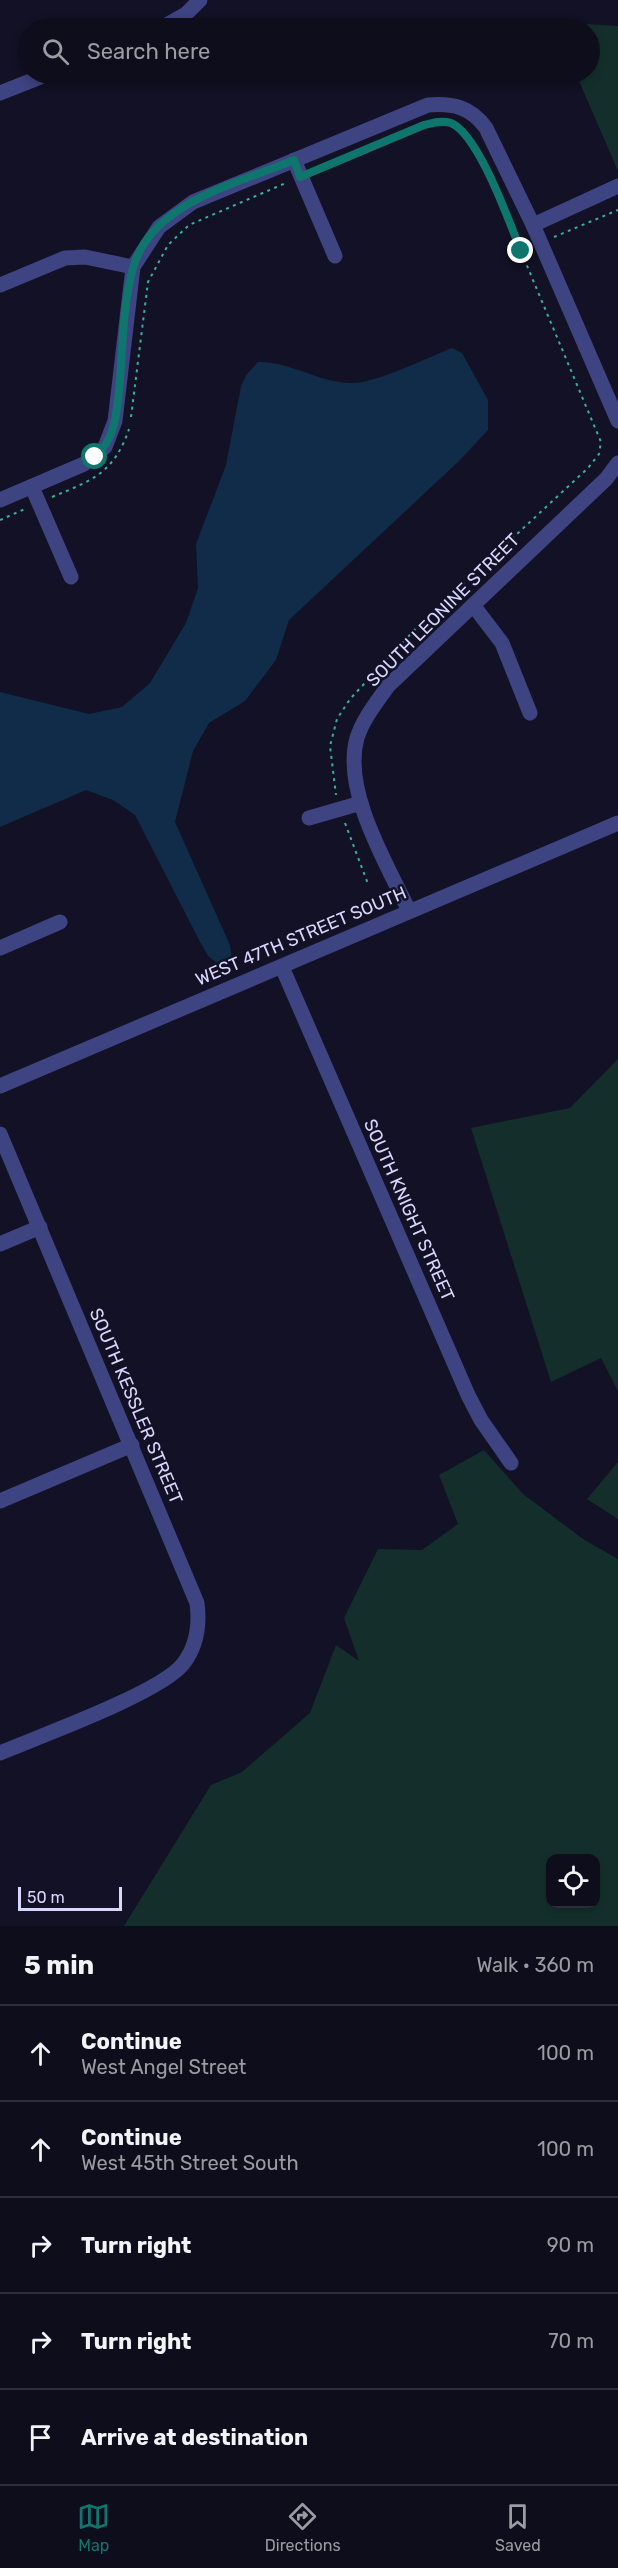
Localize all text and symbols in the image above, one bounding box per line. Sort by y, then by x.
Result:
search box [18,18,600,84]
icon: search [39,35,72,68]
text: Search here [87,38,210,65]
route end [507,237,533,263]
route start [81,443,107,469]
street label: SOUTH LEONINE STREET [362,529,524,691]
street label: WEST 47TH STREET SOUTH [192,881,410,991]
street label: SOUTH KNIGHT STREET [359,1116,459,1304]
street label: SOUTH KESSLER STREET [85,1305,187,1507]
map controls [546,1854,600,1908]
button: locate [546,1854,600,1908]
scale bar [18,1884,122,1912]
text: 50 m [27,1888,65,1907]
text: 5 min [24,1950,94,1981]
text: Walk · 360 m [477,1953,594,1977]
text: Continue [81,2028,182,2055]
icon: ahead [24,2037,57,2070]
text: 100 m [537,2041,594,2065]
text: West Angel Street [81,2055,246,2079]
text: Continue [81,2124,182,2151]
icon: ahead [24,2133,57,2166]
text: 100 m [537,2137,594,2161]
text: West 45th Street South [81,2151,299,2175]
icon: right [24,2229,57,2262]
text: Turn right [81,2232,191,2259]
text: 90 m [547,2233,594,2257]
icon: right [24,2325,57,2358]
text: Turn right [81,2328,191,2355]
text: 70 m [548,2329,594,2353]
icon: arrive [24,2421,57,2454]
text: Arrive at destination [81,2424,308,2451]
tab: Map [77,2500,110,2555]
tab: Directions [265,2500,341,2555]
tab: Saved [495,2500,541,2555]

